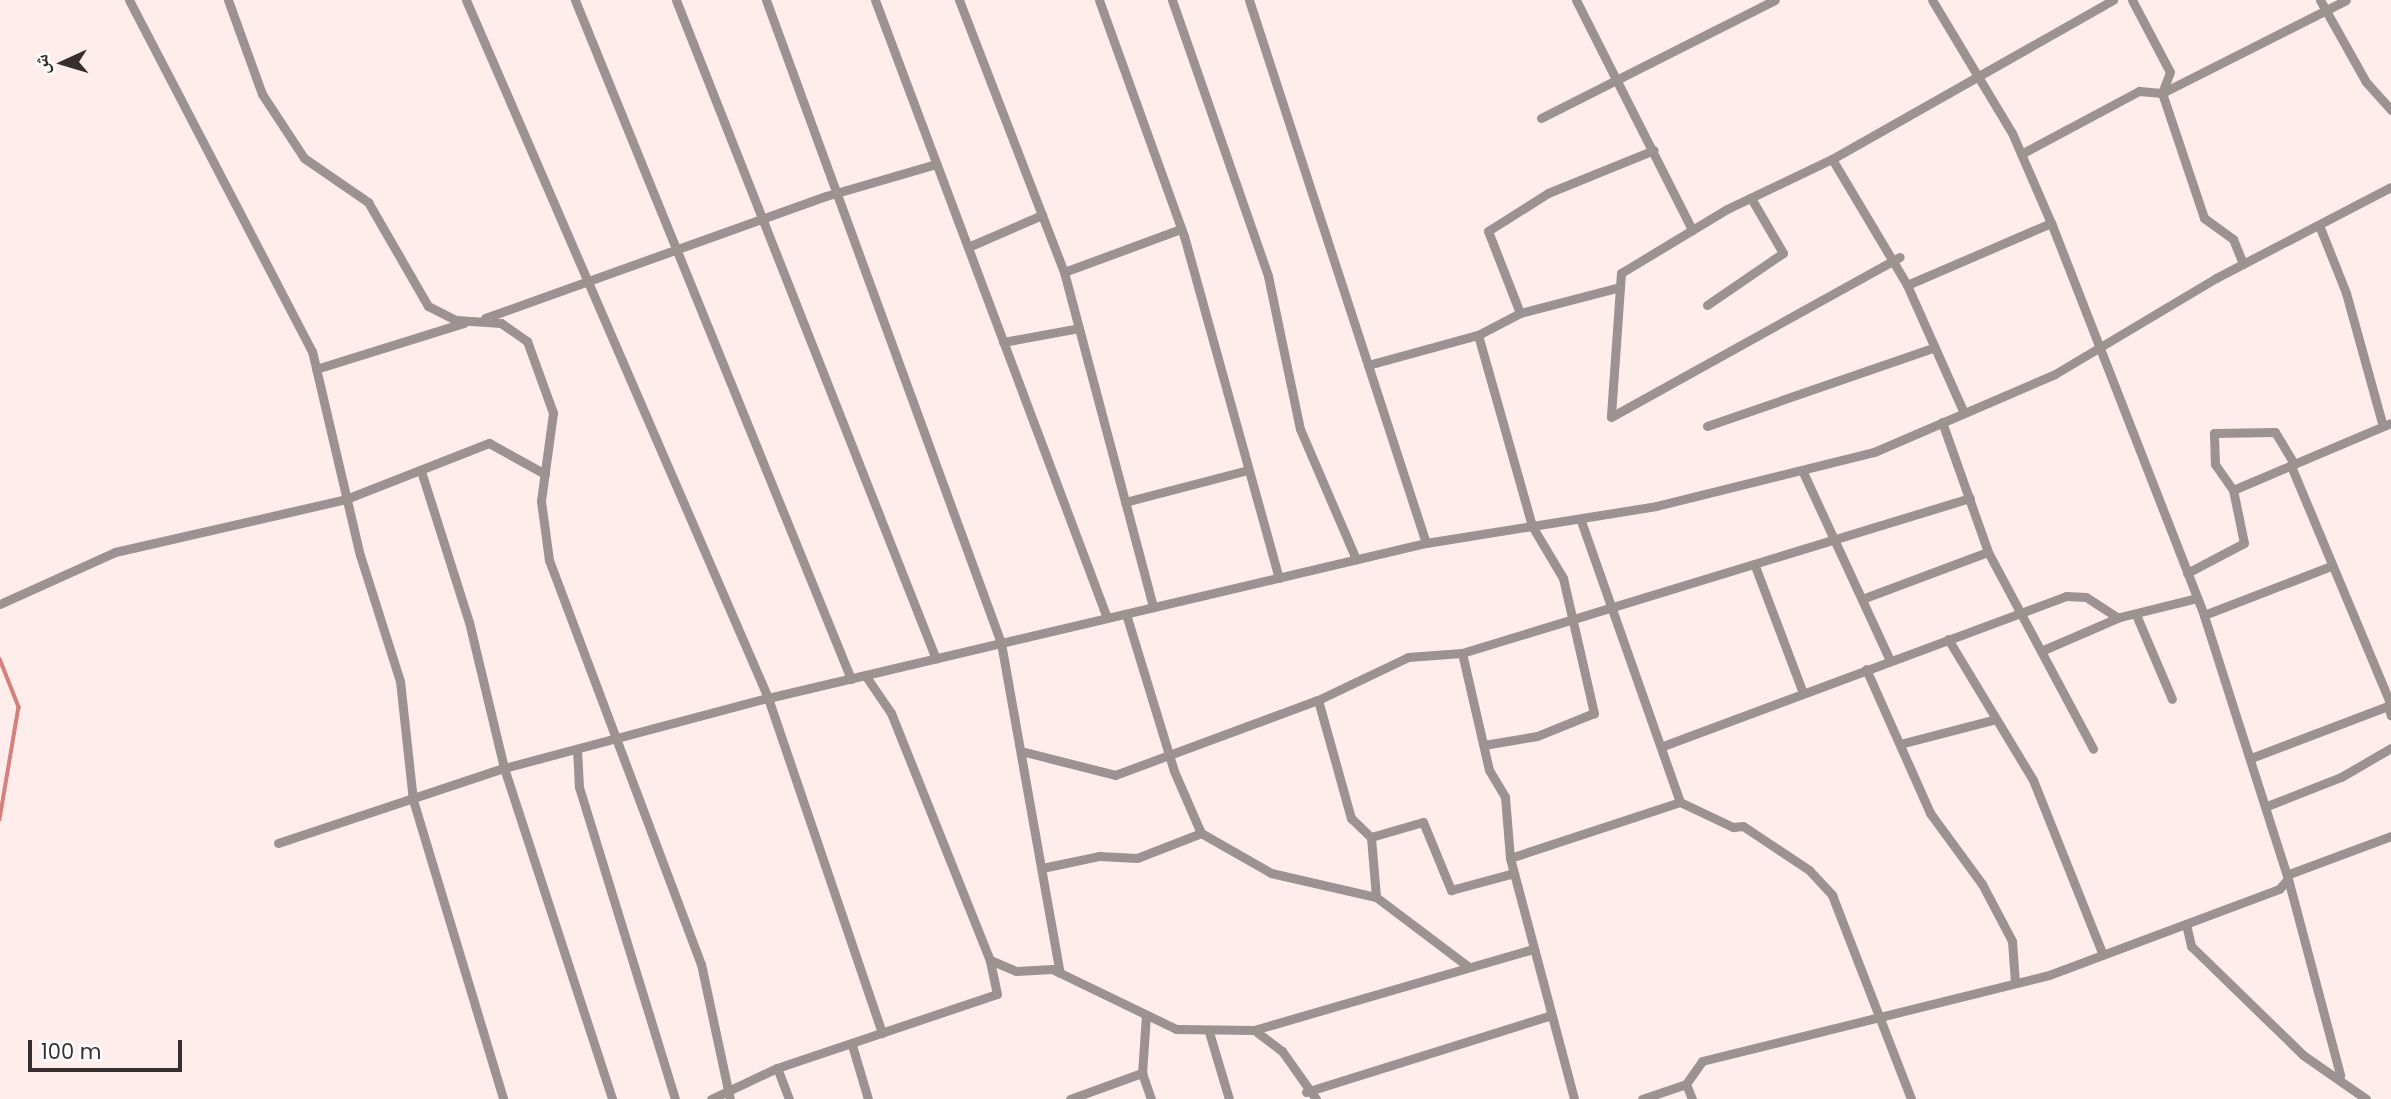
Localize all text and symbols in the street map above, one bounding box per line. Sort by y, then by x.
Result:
north arrow [28,28,98,98]
text: ش [27,54,56,76]
scale bar [32,1026,186,1070]
text: 100 m [41,1037,101,1066]

